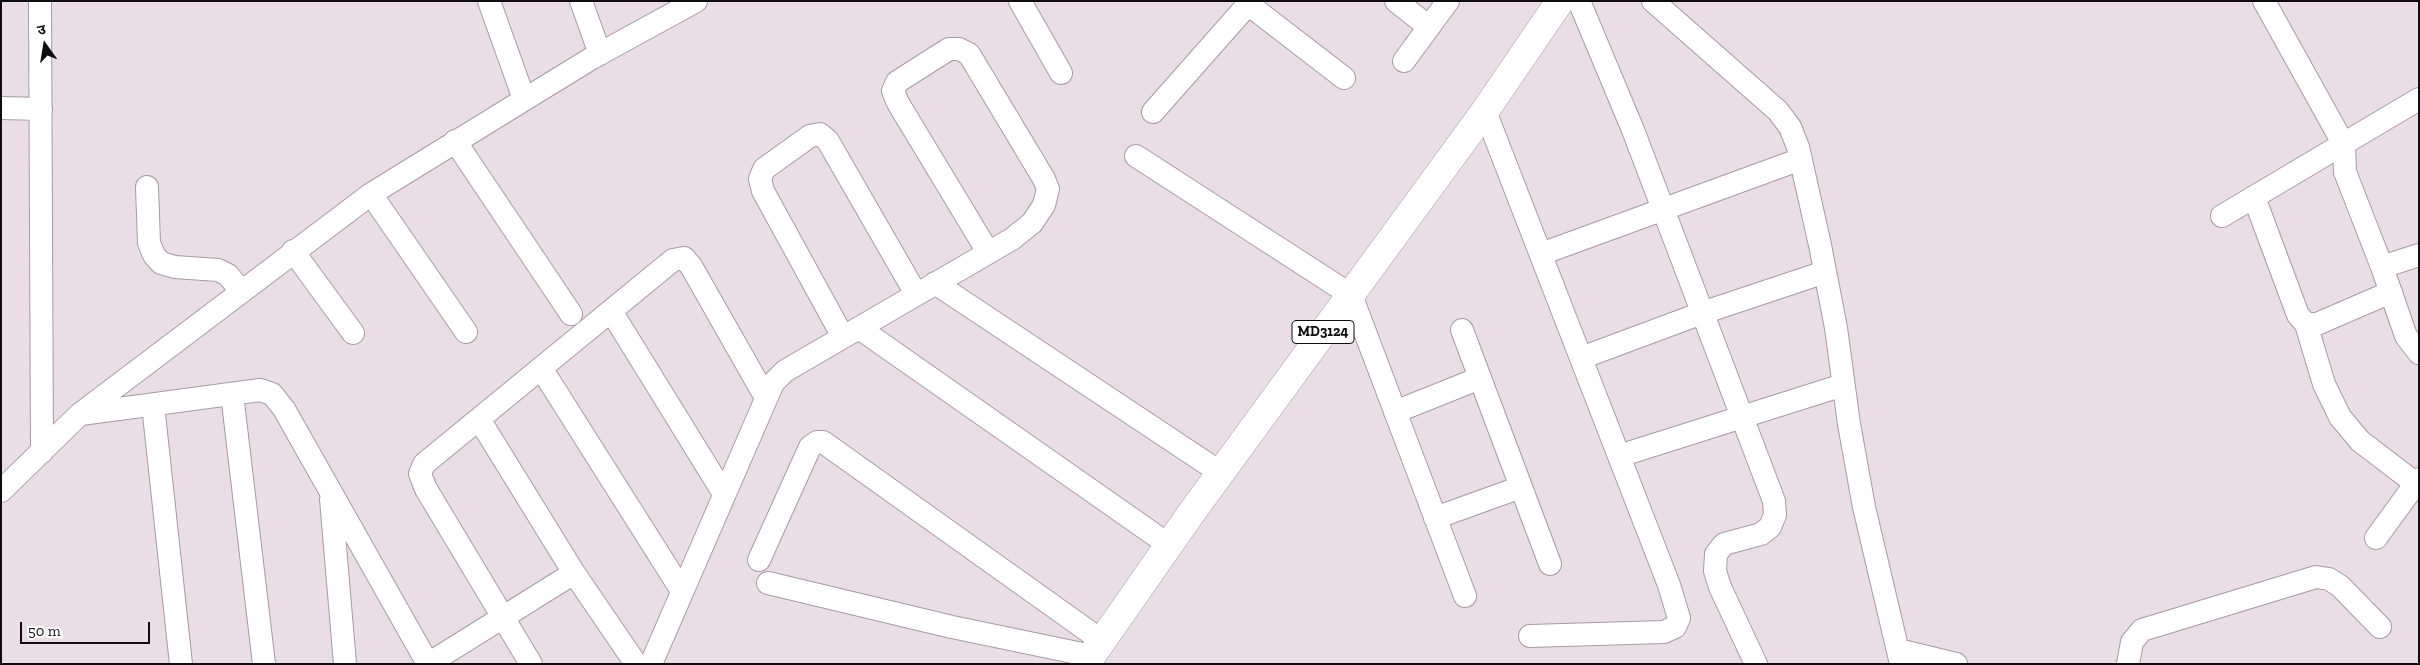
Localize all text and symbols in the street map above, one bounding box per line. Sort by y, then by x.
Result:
north arrow [20,20,70,70]
text: उ [36,21,47,39]
road number: MD3124 [1292,321,1354,344]
scale bar [22,612,152,644]
text: 50 m [28,622,61,640]

